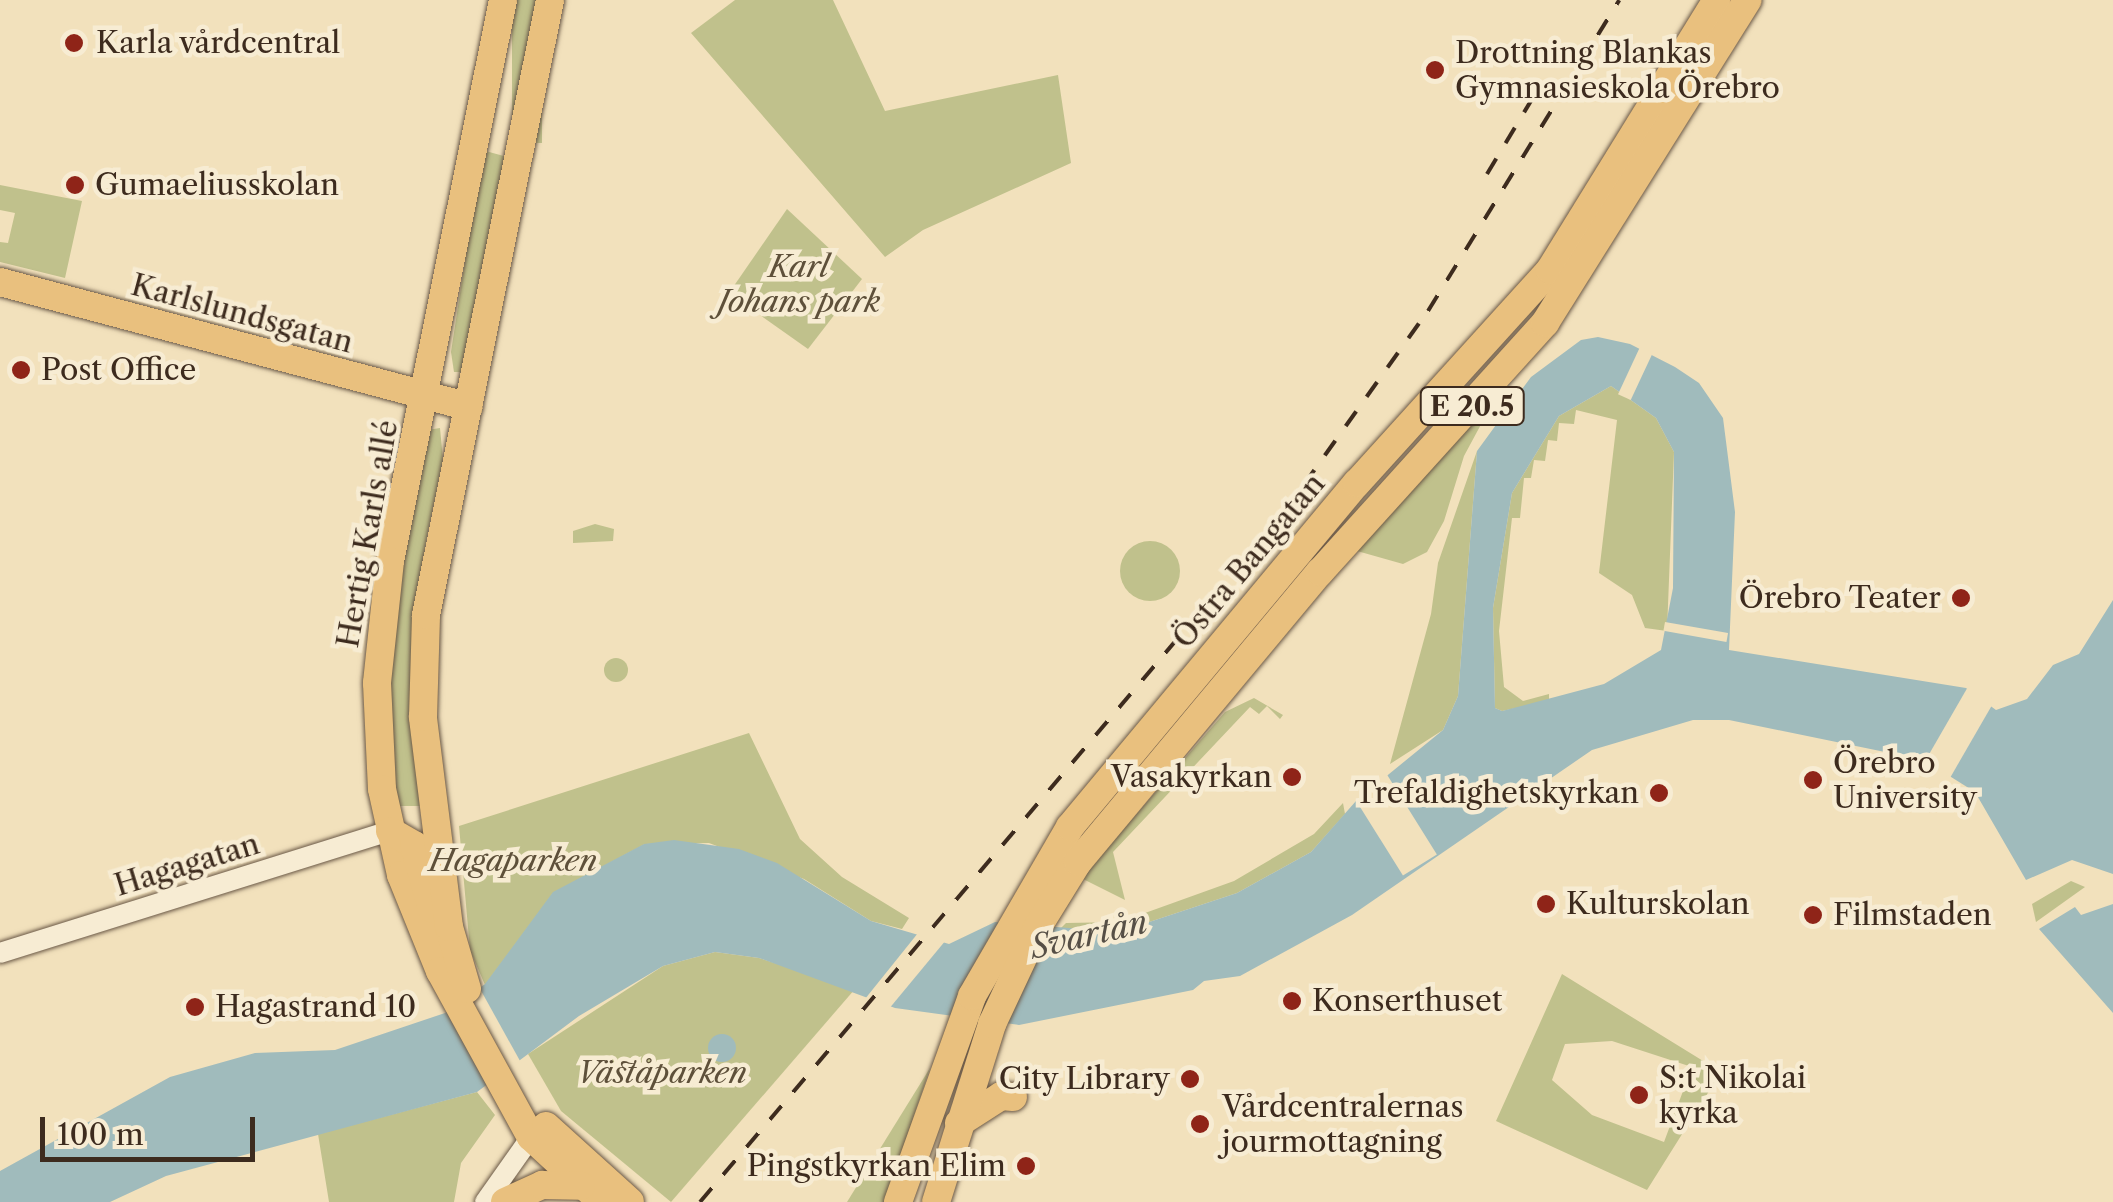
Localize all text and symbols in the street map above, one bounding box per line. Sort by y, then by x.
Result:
place label: Karla vårdcentral [96,25,341,61]
marker: Karla vårdcentral [61,30,87,56]
place label: Drottning Blankas Gymnasieskola Örebro [1455,35,1780,106]
marker: Drottning Blankas Gymnasieskola Örebro [1424,59,1446,81]
place label: Gumaeliusskolan [95,167,339,203]
marker: Gumaeliusskolan [64,174,86,196]
park label: Karl Johans park [718,249,880,320]
street label: Karlslundsgatan [127,267,357,361]
place label: Post Office [41,352,196,388]
marker: Post Office [10,359,32,381]
road number: E 20.5 [1420,383,1524,429]
street label: Hertig Karls allé [330,418,406,650]
street label: Östra Bangatan [1165,466,1333,656]
place label: Örebro Teater [1738,580,1941,616]
marker: Örebro Teater [1950,587,1972,609]
place label: Örebro University [1833,745,1977,816]
place label: Vasakyrkan [1111,759,1272,795]
marker: Vasakyrkan [1281,766,1303,788]
marker: Örebro University [1802,769,1824,791]
place label: Trefaldighetskyrkan [1354,775,1639,811]
marker: Trefaldighetskyrkan [1648,782,1670,804]
street label: Hagagatan [110,826,264,904]
park label: Hagaparken [429,843,597,879]
place label: Kulturskolan [1566,886,1750,922]
marker: Kulturskolan [1535,893,1557,915]
place label: Filmstaden [1833,897,1992,933]
water label: Svartån [1027,903,1151,967]
marker: Filmstaden [1802,904,1824,926]
place label: Konserthuset [1312,983,1502,1019]
place label: Hagastrand 10 [215,989,416,1025]
marker: Konserthuset [1281,990,1303,1012]
marker: Hagastrand 10 [184,996,206,1018]
park label: Väståparken [577,1055,747,1091]
place label: S:t Nikolai kyrka [1659,1060,1806,1130]
place label: City Library [998,1061,1170,1097]
marker: City Library [1179,1068,1201,1090]
marker: S:t Nikolai kyrka [1628,1084,1650,1106]
place label: Vårdcentralernas jourmottagning [1222,1089,1463,1160]
scale bar [45,1097,260,1159]
marker: Vårdcentralernas jourmottagning [1187,1111,1213,1137]
text: 100 m [57,1116,144,1153]
place label: Pingstkyrkan Elim [747,1148,1006,1184]
marker: Pingstkyrkan Elim [1015,1155,1037,1177]

